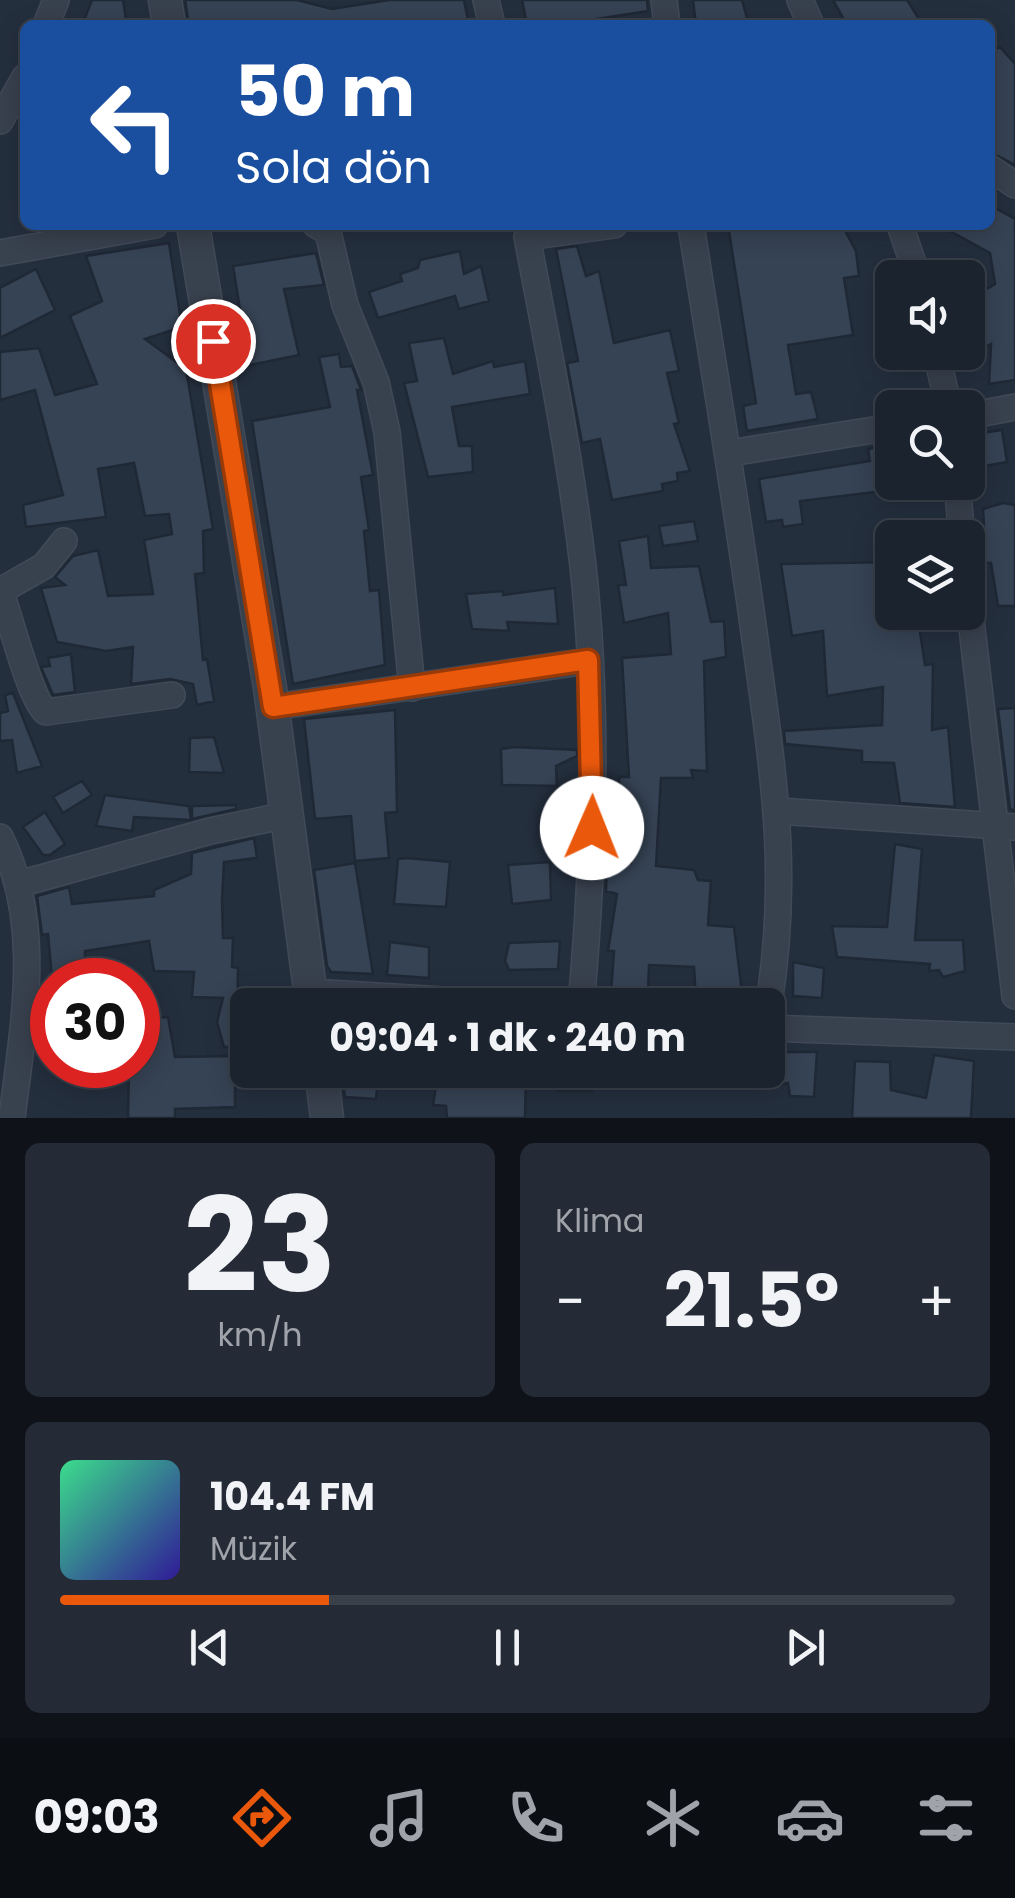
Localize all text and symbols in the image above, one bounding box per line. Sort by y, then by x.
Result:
text: 50 m [235,42,415,141]
icon: left [70,60,200,190]
text: Sola dön [235,136,432,199]
map controls [875,260,985,630]
button: sound [875,260,985,370]
pin [171,299,256,384]
icon: arrive [186,314,241,369]
button: search [875,390,985,500]
button: layers [875,520,985,630]
position arrow [540,776,644,880]
speed limit sign: 30 [30,958,160,1088]
text: 09:04 · 1 dk · 240 m [329,1011,686,1064]
text: 23 [184,1154,336,1337]
text: Klima [555,1198,645,1243]
text: 21.5° [664,1248,839,1353]
text: − [555,1263,585,1340]
text: + [917,1263,955,1340]
text: km/h [217,1312,303,1357]
text: 104.4 FM [210,1470,375,1523]
text: Müzik [210,1526,297,1571]
icon: previous [182,1620,237,1675]
icon: pause [480,1620,535,1675]
icon: next [778,1620,833,1675]
icon: directions [227,1783,297,1853]
icon: music [364,1783,434,1853]
icon: phone [501,1783,571,1853]
icon: climate [638,1783,708,1853]
icon: car [775,1783,845,1853]
icon: filters [911,1783,981,1853]
text: 09:03 [33,1786,160,1849]

